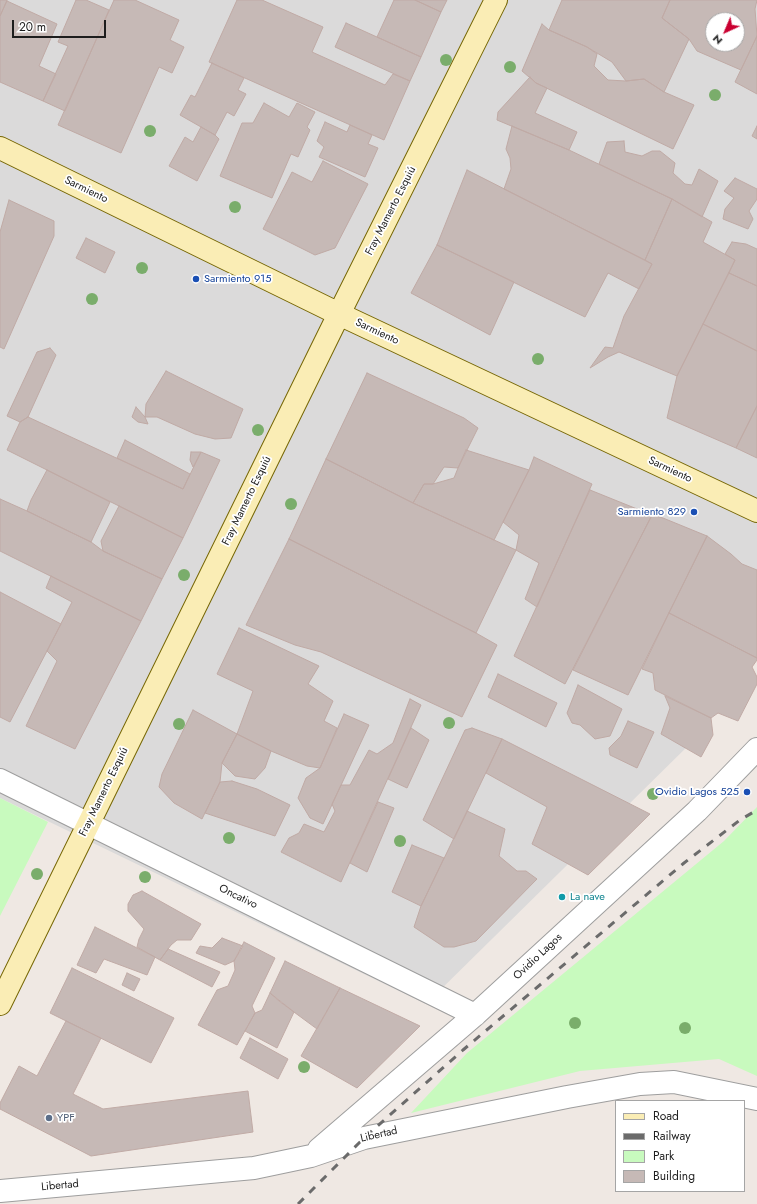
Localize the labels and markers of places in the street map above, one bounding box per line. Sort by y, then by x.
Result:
place label: Sarmiento 915 [204,272,271,286]
marker: Sarmiento 915 [191,274,201,284]
place label: Sarmiento 829 [617,505,686,519]
marker: Sarmiento 829 [689,507,699,517]
place label: Ovidio Lagos 525 [655,785,739,799]
marker: Ovidio Lagos 525 [742,787,752,797]
place label: La nave [570,890,605,904]
marker: La nave [557,892,567,902]
place label: YPF [57,1111,75,1125]
marker: YPF [44,1113,54,1123]

